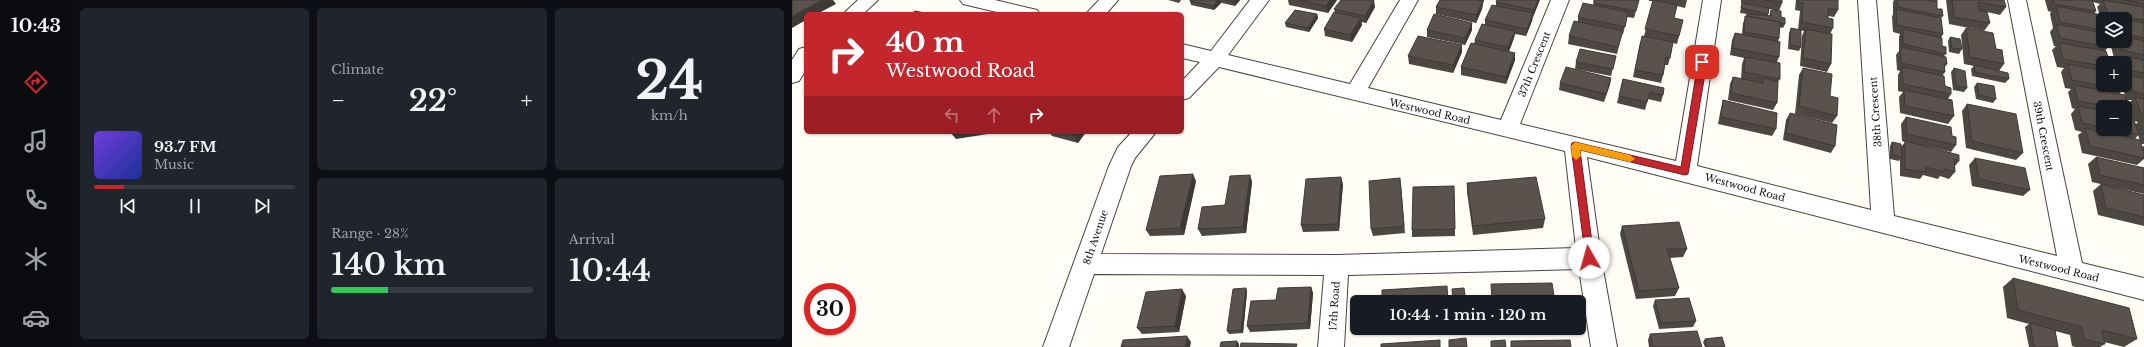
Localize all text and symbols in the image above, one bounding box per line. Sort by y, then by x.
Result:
map controls [2096,12,2132,136]
button: layers [2096,12,2132,48]
text: 10:43 [11,15,61,37]
text: 40 m [886,25,964,60]
icon: right [820,28,872,80]
street label: 37th Crescent [1515,29,1554,99]
pin [1685,45,1719,79]
text: 24 [635,49,704,113]
icon: arrive [1691,51,1713,73]
button: + [2096,56,2132,92]
text: Westwood Road [886,60,1035,82]
text: Climate [331,61,384,78]
icon: directions [22,68,50,96]
street label: 38th Crescent [1867,76,1884,148]
text: 22° [409,82,457,119]
text: − [331,87,345,114]
text: + [521,87,533,114]
street label: Westwood Road [1387,96,1472,127]
street label: 39th Crescent [2030,100,2057,172]
button: − [2096,100,2132,136]
icon: left [941,104,963,126]
icon: ahead [983,104,1005,126]
icon: right [1025,104,1047,126]
text: km/h [651,107,688,124]
icon: music [22,127,50,155]
text: 93.7 FM [154,137,217,156]
text: Music [154,156,194,173]
street label: Westwood Road [1702,170,1787,205]
icon: phone [22,186,50,214]
icon: previous [117,195,139,217]
icon: pause [184,195,206,217]
icon: next [251,195,273,217]
street label: 8th Avenue [1080,208,1111,266]
text: Range · 28% [331,225,409,242]
text: Arrival [569,231,615,248]
position arrow [1568,237,1610,279]
icon: climate [22,245,50,273]
text: 140 km [331,246,446,283]
text: 10:44 [569,252,651,289]
street label: Westwood Road [2016,252,2101,285]
street label: 17th Road [1326,281,1343,331]
speed limit sign: 30 [804,283,856,335]
icon: car [22,304,50,332]
text: 10:44 · 1 min · 120 m [1389,305,1547,324]

